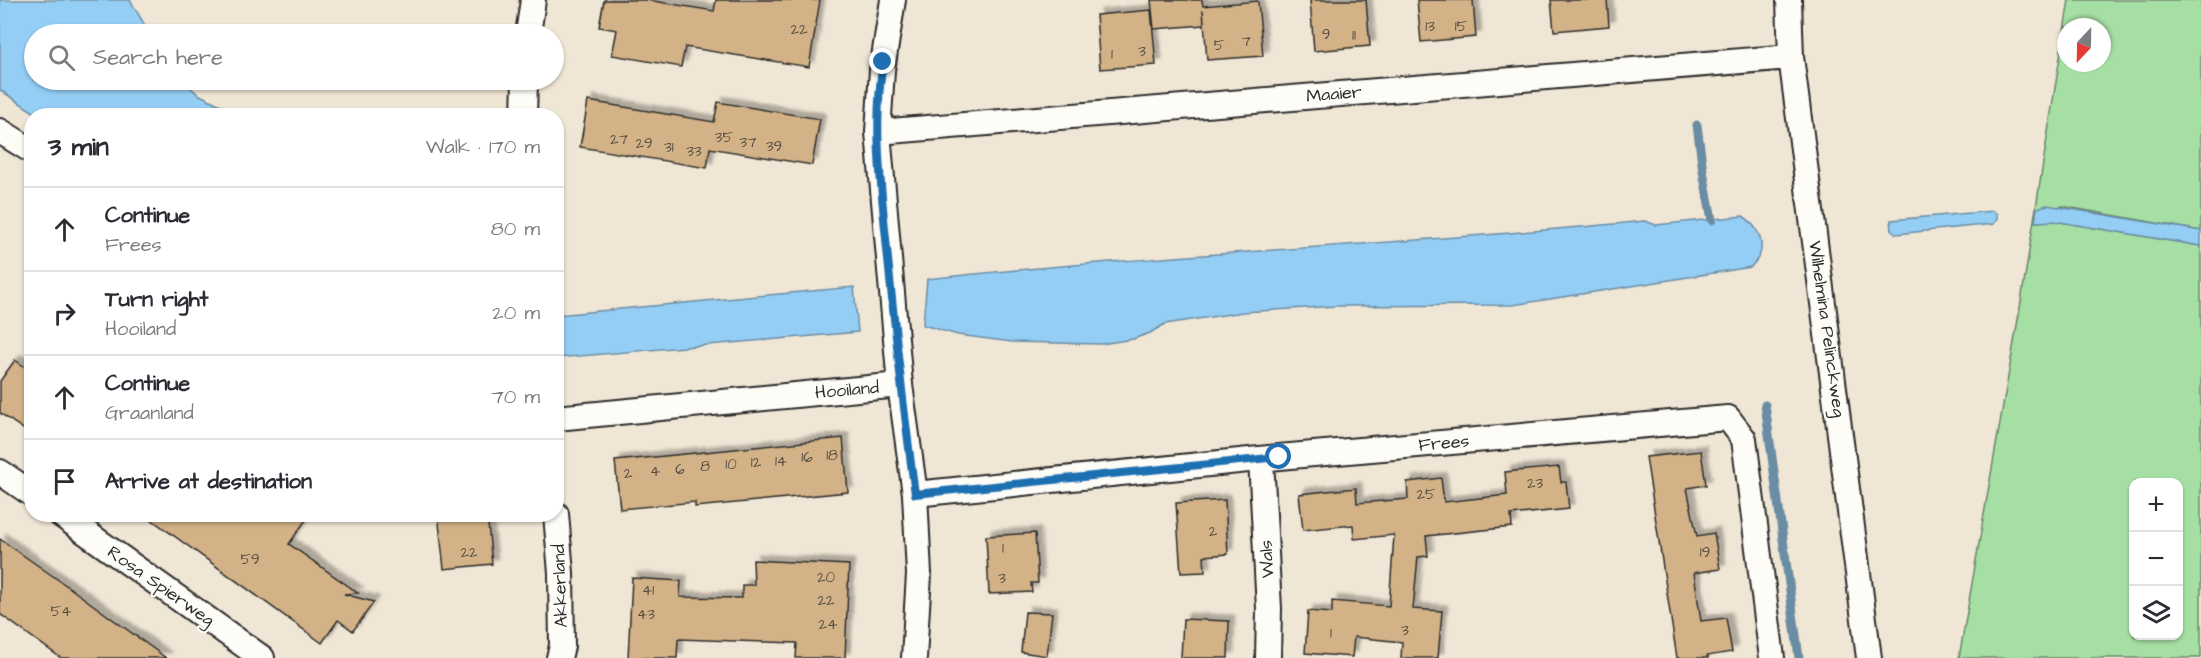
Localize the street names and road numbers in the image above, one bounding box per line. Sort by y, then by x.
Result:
street label: Maaier [1305,79,1363,109]
street label: Wilhelmina Pelinckweg [1801,239,1852,419]
street label: Hooiland [814,375,880,405]
street label: Frees [1418,428,1470,458]
street label: Wals [1254,539,1280,579]
street label: Rosa Spierweg [102,540,220,633]
street label: Akkerland [546,544,574,628]

